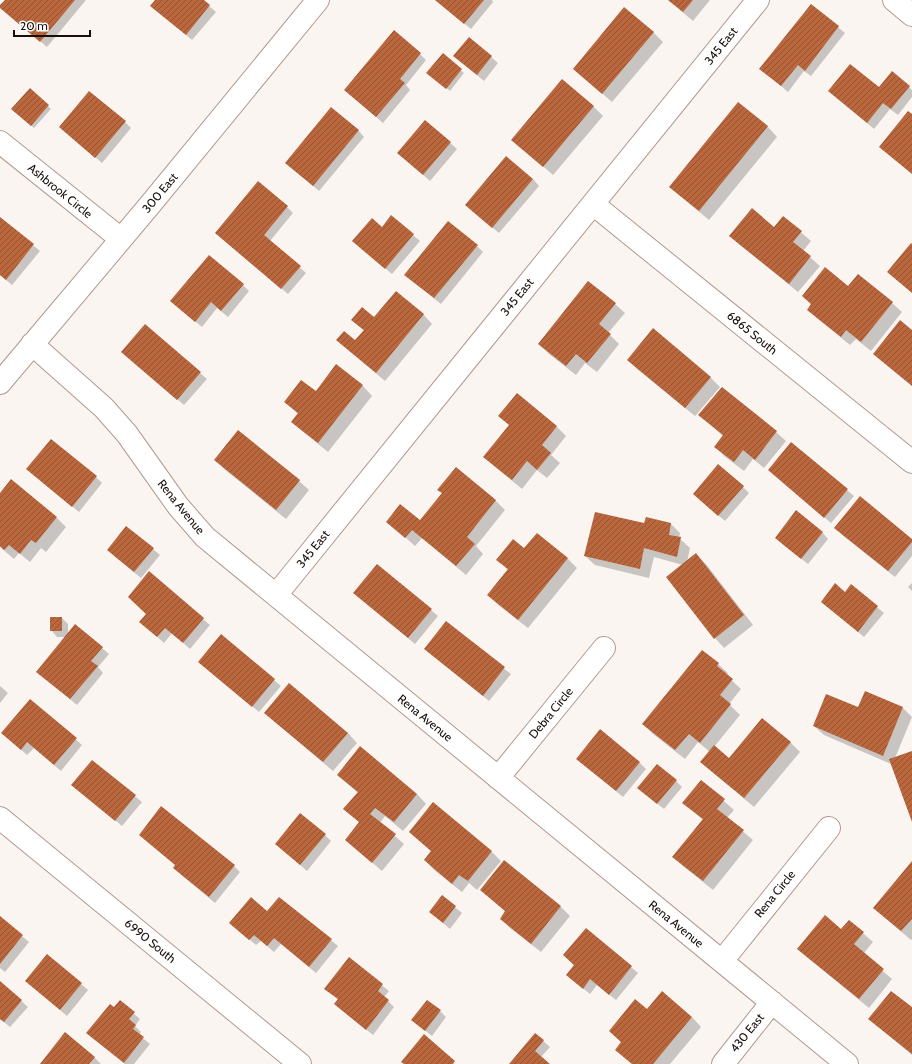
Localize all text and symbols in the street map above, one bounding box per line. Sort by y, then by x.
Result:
scale bar [14,12,90,38]
text: 20 m [20,18,48,33]
street label: 345 East [701,24,740,68]
street label: Ashbrook Circle [25,160,96,221]
street label: 300 East [139,170,181,216]
street label: 345 East [497,275,536,319]
street label: 6865 South [724,308,781,357]
street label: Rena Avenue [155,476,208,537]
street label: 345 East [293,527,332,571]
street label: Debra Circle [525,684,576,741]
street label: Rena Avenue [395,691,456,744]
street label: Rena Circle [751,867,798,920]
street label: Rena Avenue [646,897,707,950]
street label: 6990 South [122,915,179,966]
street label: 430 East [726,1010,767,1055]

